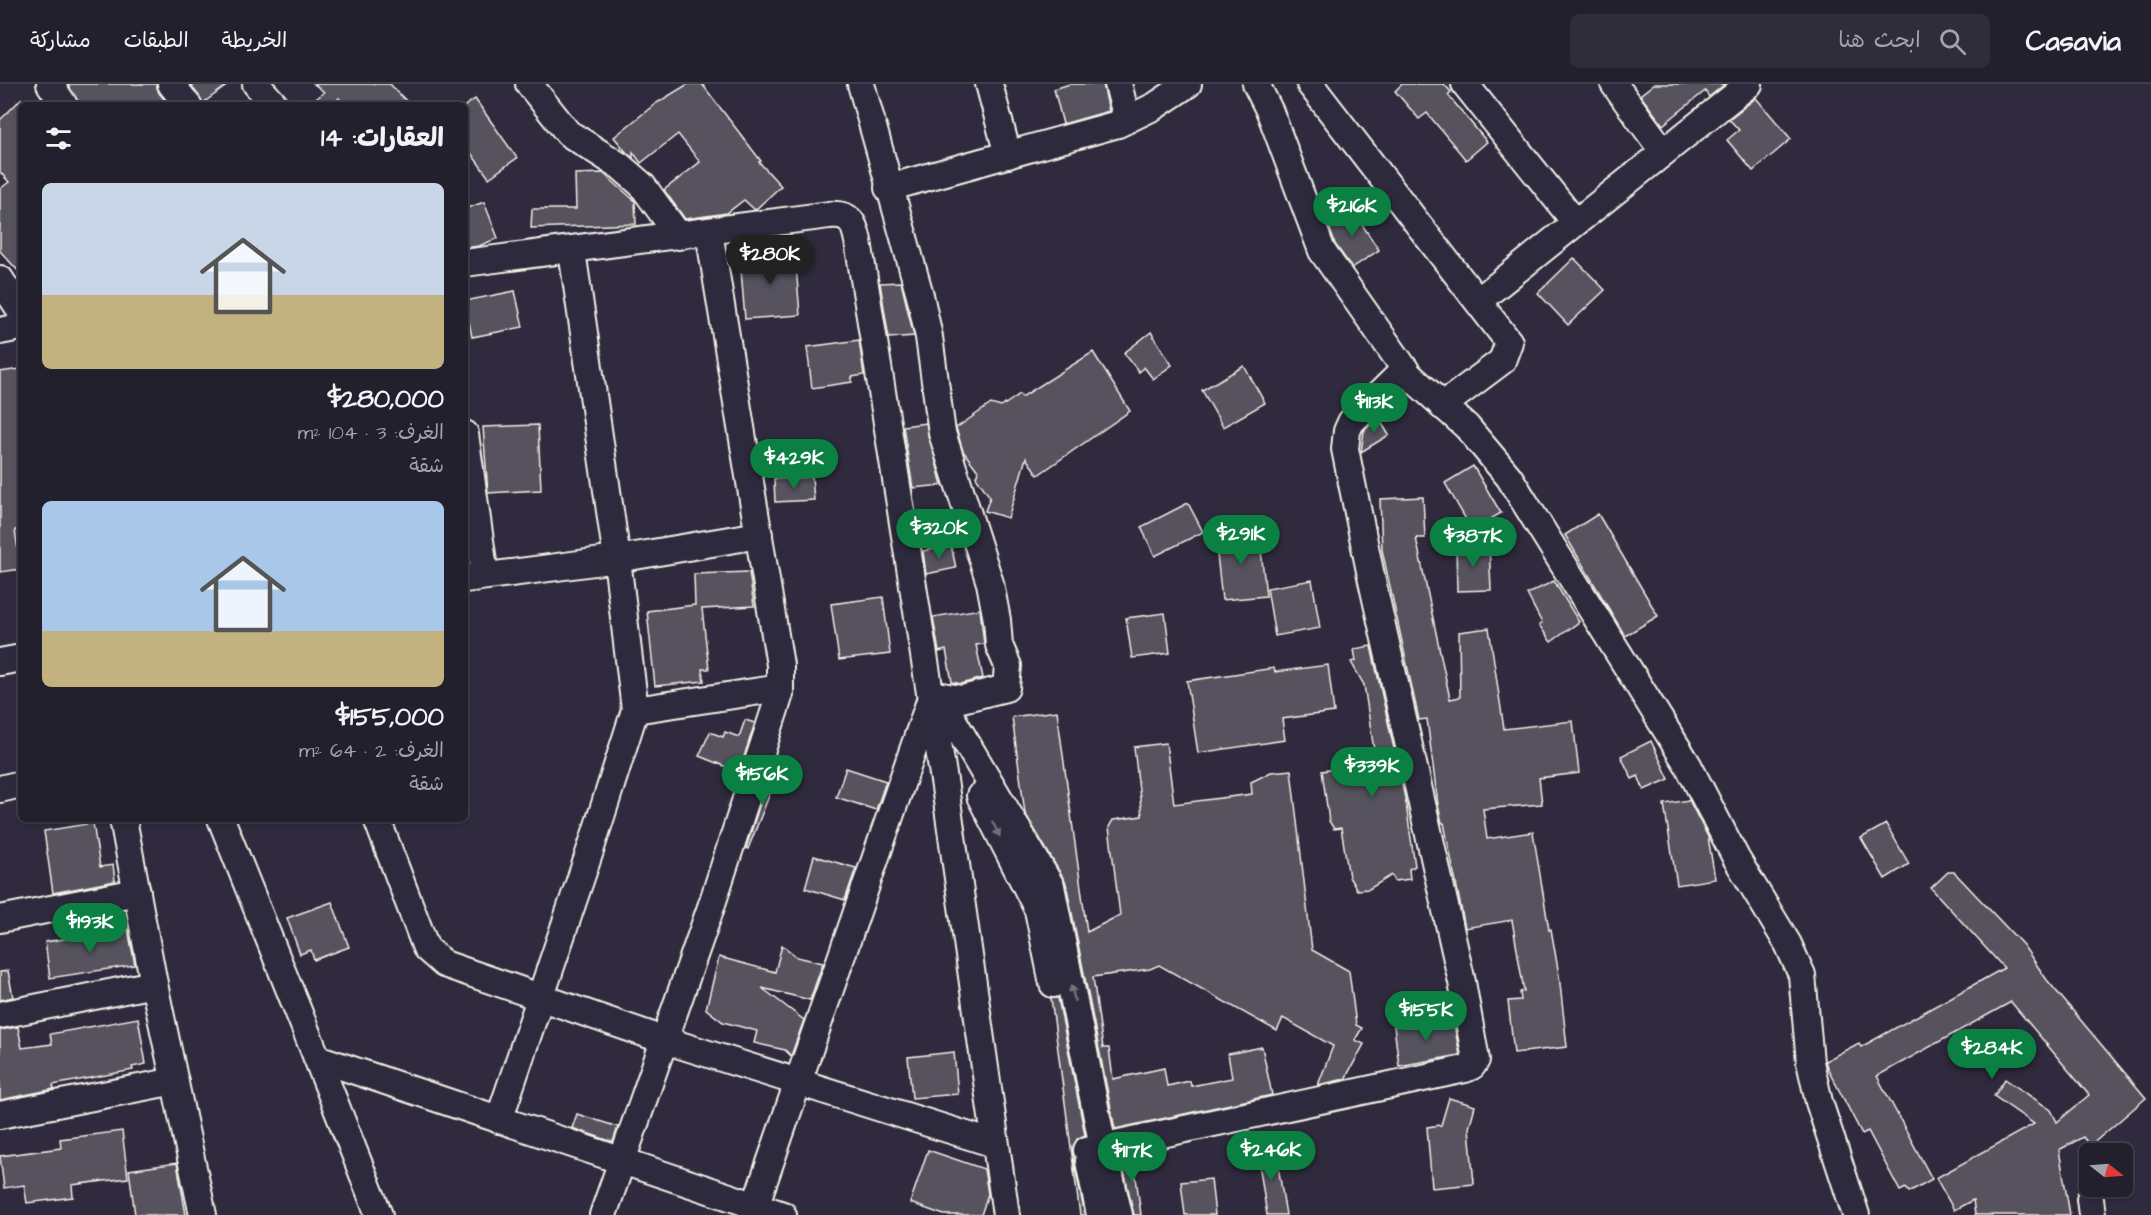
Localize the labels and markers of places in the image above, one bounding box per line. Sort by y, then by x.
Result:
pin: $216K [1310,187,1394,238]
pin: $280K [728,235,812,286]
pin: $113K [1332,383,1416,434]
pin: $429K [752,439,836,490]
pin: $320K [897,509,981,560]
pin: $291K [1199,515,1283,566]
pin: $387K [1431,517,1515,568]
pin: $339K [1330,747,1414,798]
pin: $156K [720,755,804,806]
pin: $193K [48,903,132,954]
pin: $155K [1384,991,1468,1042]
pin: $284K [1950,1029,2034,1080]
pin: $246K [1229,1131,1313,1182]
pin: $117K [1090,1132,1174,1183]

